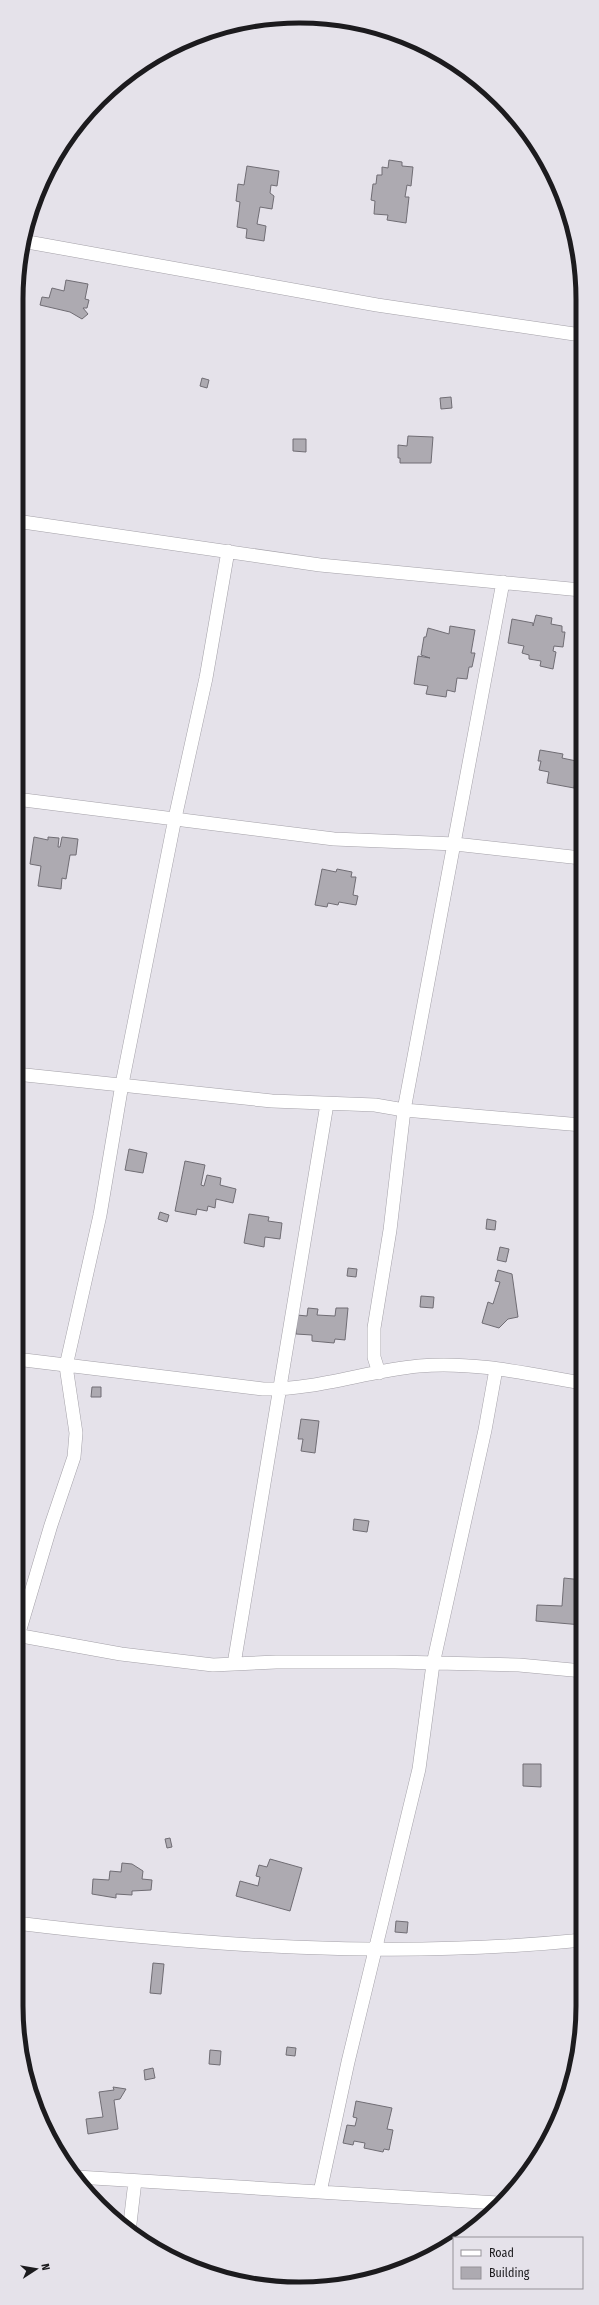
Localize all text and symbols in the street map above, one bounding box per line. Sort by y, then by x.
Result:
legend [453,2237,583,2289]
text: Road [489,2246,514,2260]
north arrow [16,2249,56,2289]
text: N [38,2262,52,2272]
text: Building [489,2266,530,2280]

